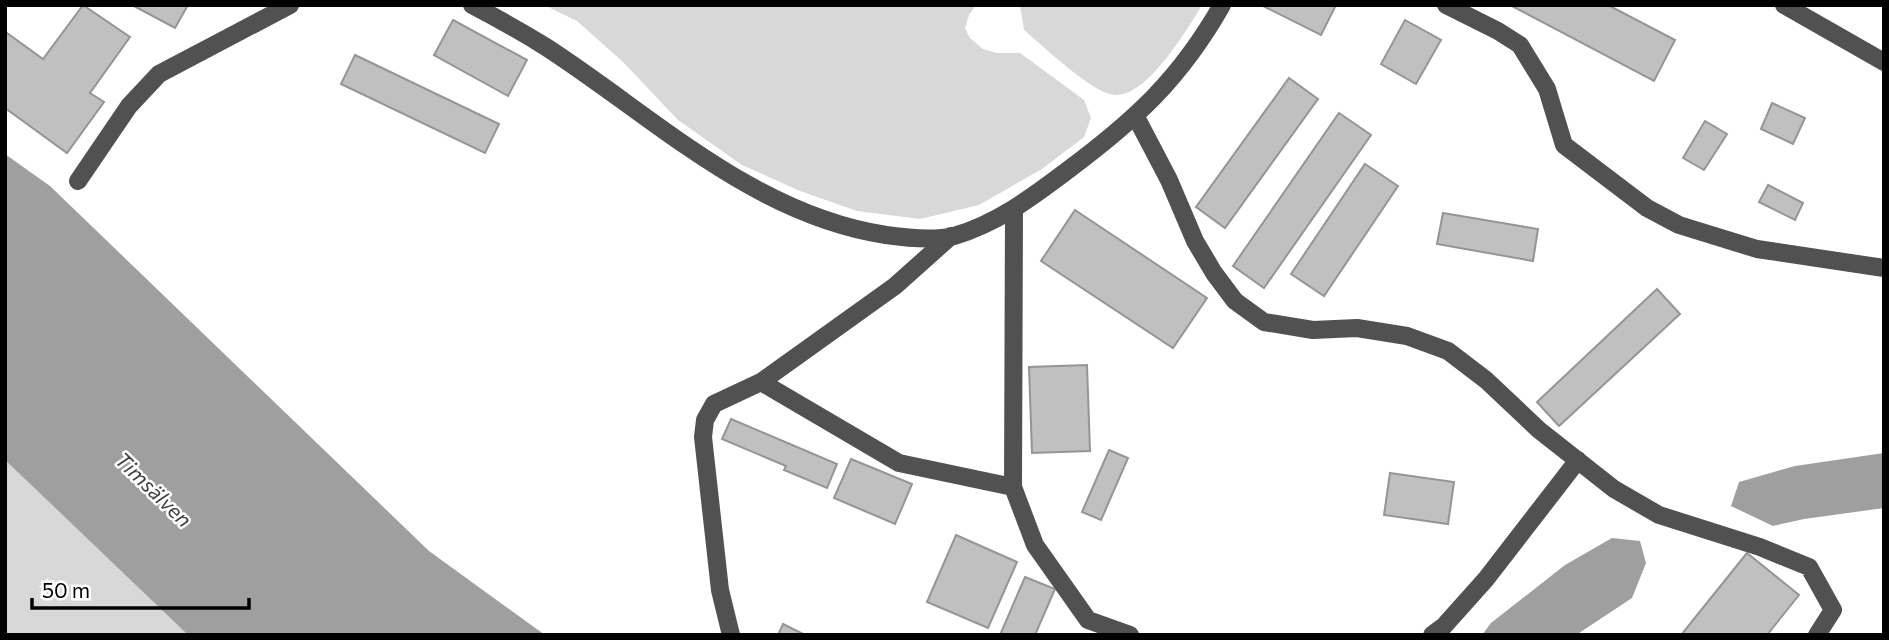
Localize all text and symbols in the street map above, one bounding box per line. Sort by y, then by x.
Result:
water label: Timsälven [111,446,197,531]
scale bar [32,566,248,610]
text: 50 m [42,577,90,602]

